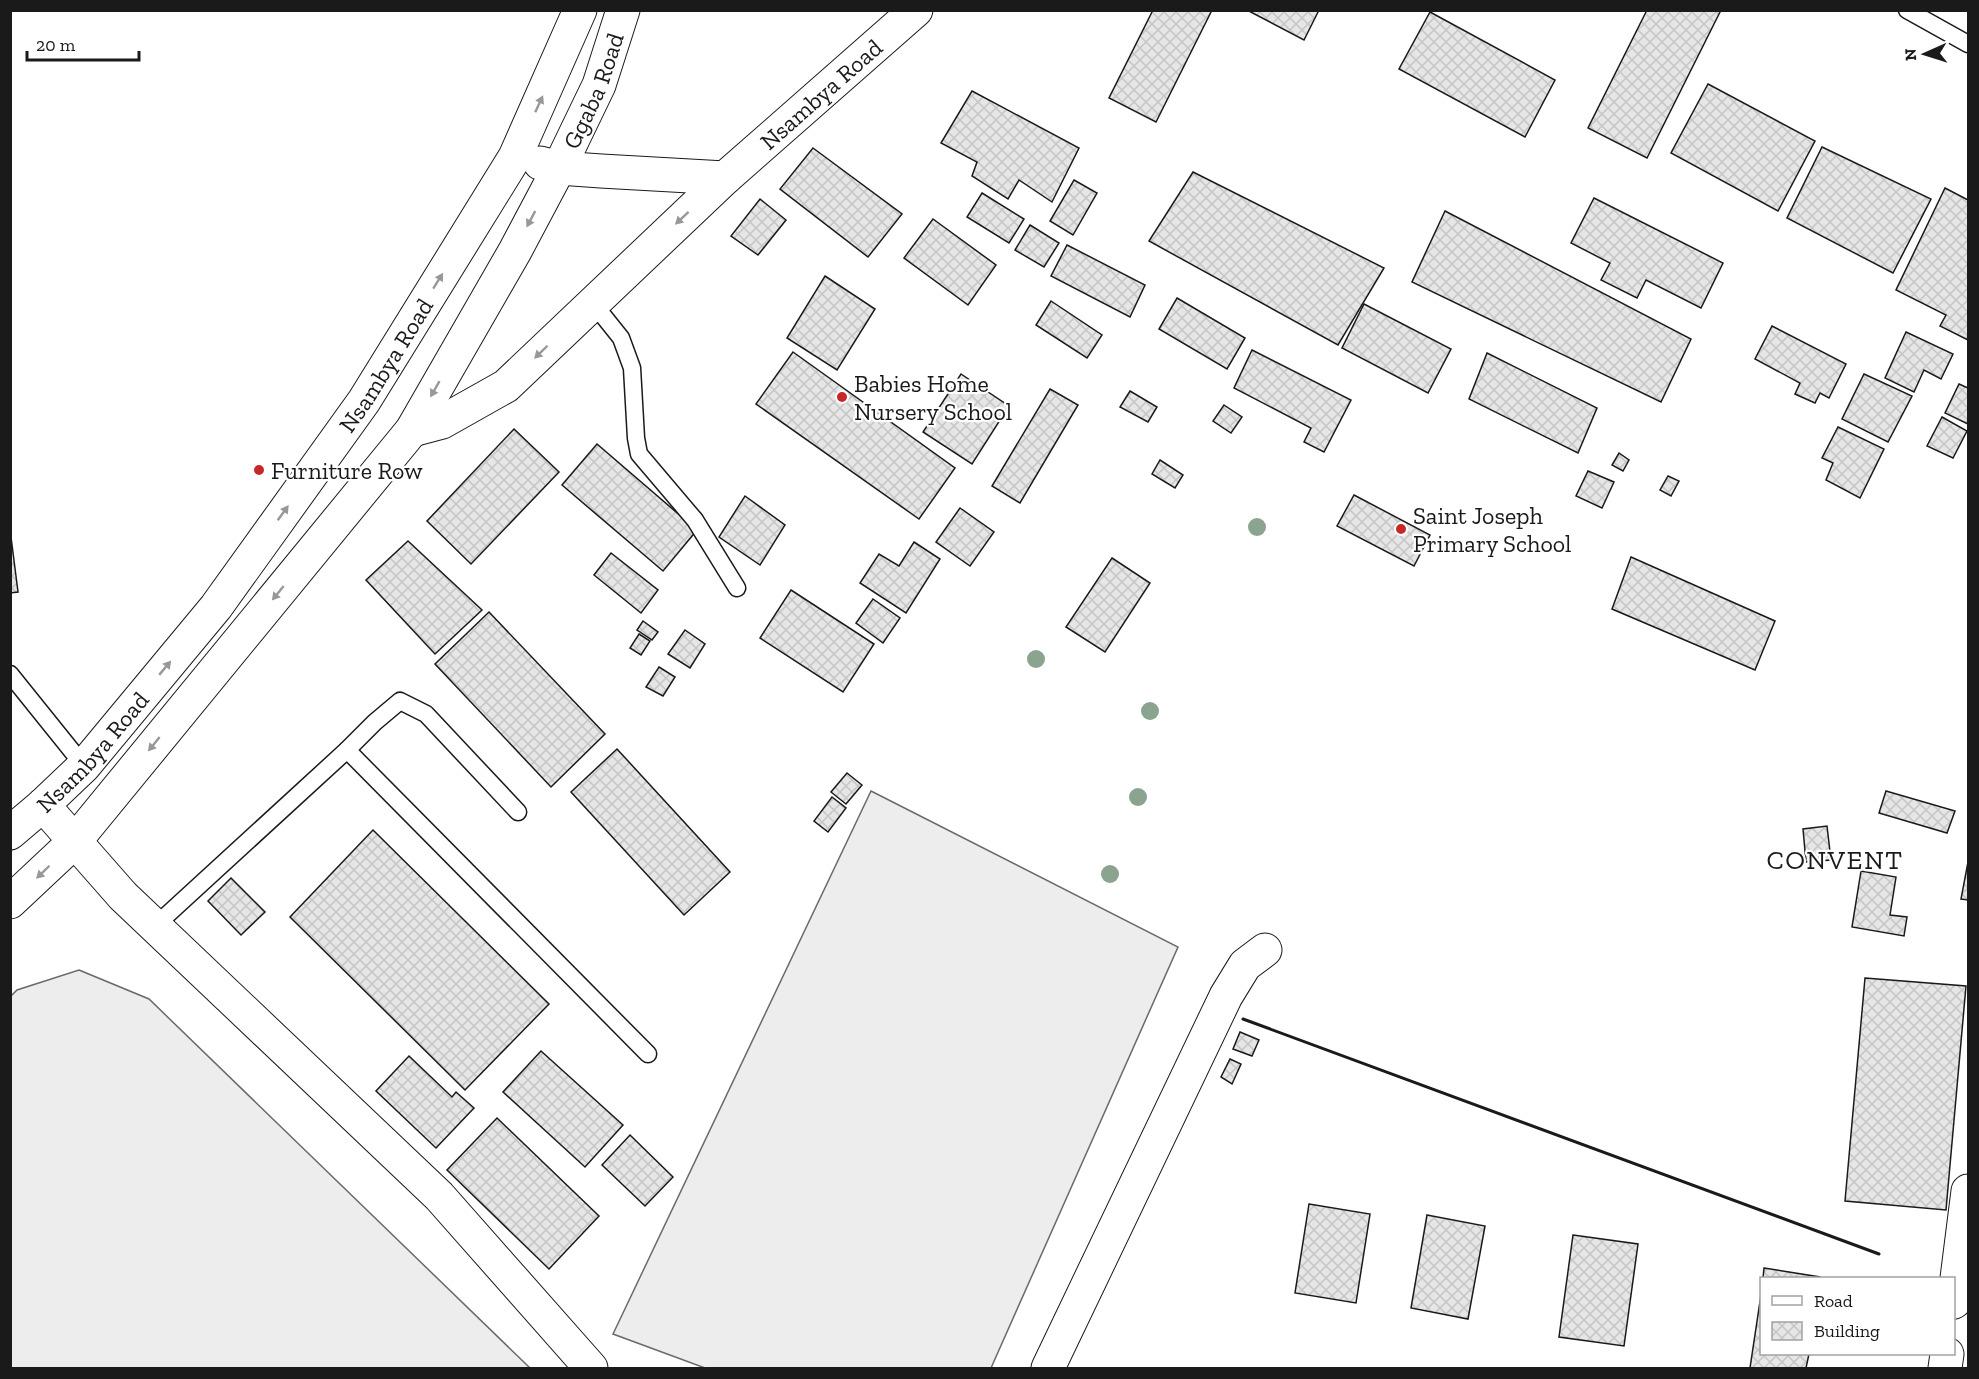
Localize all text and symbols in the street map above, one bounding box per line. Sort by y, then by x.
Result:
scale bar [27,24,140,62]
north arrow [1895,24,1955,84]
street label: Ggaba Road [556,29,629,153]
street label: Nsambya Road [754,32,888,155]
text: 20 m [36,34,76,56]
text: N [1901,48,1920,61]
one-way arrow [535,96,544,113]
one-way arrow [526,211,536,228]
one-way arrow [675,211,690,225]
one-way arrow [432,273,443,289]
street label: Nsambya Road [332,293,439,438]
one-way arrow [534,345,548,359]
place label: Babies Home Nursery School [854,369,1012,426]
one-way arrow [430,381,440,398]
marker: Babies Home Nursery School [835,390,849,404]
place label: Furniture Row [271,456,423,485]
marker: Furniture Row [252,463,266,477]
place label: Saint Joseph Primary School [1413,501,1571,558]
one-way arrow [277,506,289,521]
marker: Saint Joseph Primary School [1394,522,1408,536]
one-way arrow [272,585,285,600]
one-way arrow [158,661,171,676]
street label: Nsambya Road [30,685,154,818]
one-way arrow [148,736,161,752]
district label: CONVENT [1766,844,1904,876]
one-way arrow [35,865,50,879]
legend [1760,1277,1955,1355]
text: Road [1814,1290,1853,1312]
text: Building [1814,1320,1880,1342]

